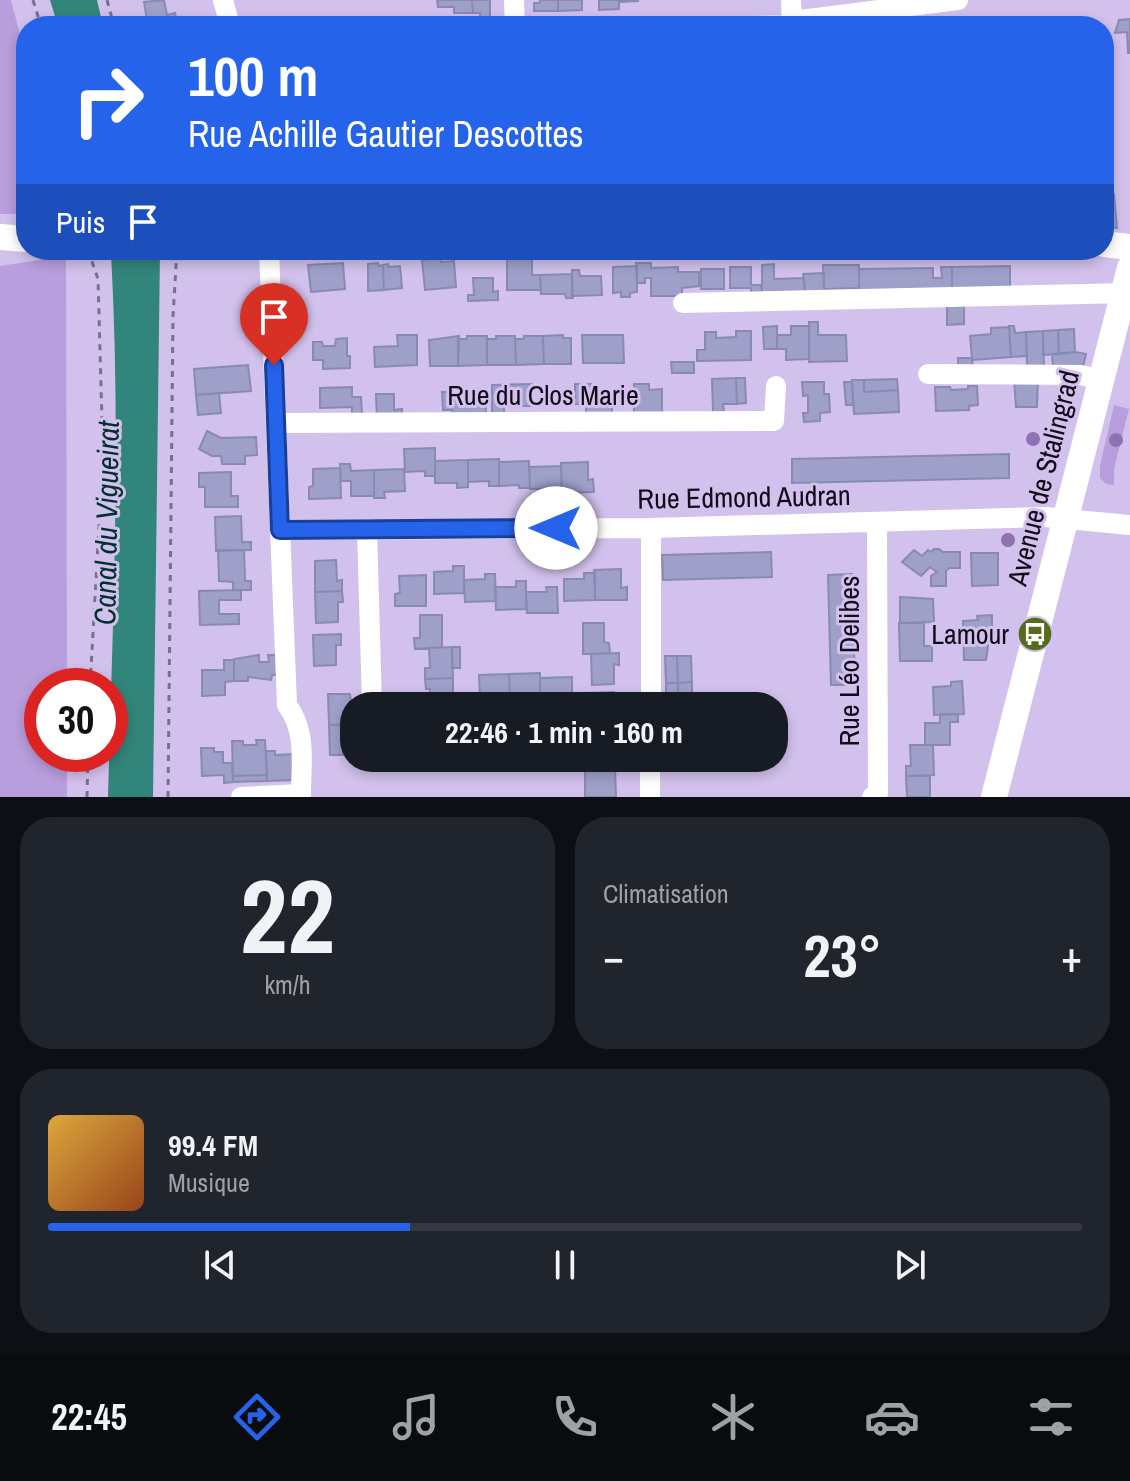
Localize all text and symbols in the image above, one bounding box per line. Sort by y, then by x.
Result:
text: 100 m [188,38,318,113]
icon: right [56,48,160,152]
text: Rue Achille Gautier Descottes [188,110,583,158]
icon: arrive [121,200,165,244]
text: Puis [56,202,105,242]
pin [240,283,308,365]
icon: arrive [252,295,296,339]
street label: Avenue de Stalingrad [998,366,1088,591]
street label: Rue du Clos Marie [447,376,639,414]
water label: Canal du Vigueirat [84,419,128,626]
street label: Rue Edmond Audran [637,476,851,518]
position arrow [514,486,598,570]
street label: Rue Léo Delibes [830,575,868,747]
place label: Lamour [931,615,1009,653]
bus stop icon: Lamour [1016,615,1054,653]
speed limit sign: 30 [24,668,128,772]
text: 22:46 · 1 min · 160 m [445,712,683,752]
text: 22 [240,845,335,985]
text: Climatisation [603,876,729,911]
text: 23° [803,915,882,996]
text: − [603,926,624,986]
text: + [1061,926,1082,986]
text: km/h [264,967,311,1002]
text: 99.4 FM [168,1125,258,1165]
text: Musique [168,1165,250,1200]
icon: previous [198,1243,242,1287]
icon: pause [543,1243,587,1287]
icon: next [888,1243,932,1287]
icon: directions [229,1389,285,1445]
icon: music [388,1389,444,1445]
icon: phone [547,1389,603,1445]
icon: climate [705,1389,761,1445]
icon: car [864,1389,920,1445]
icon: filters [1023,1389,1079,1445]
text: 22:45 [51,1393,127,1441]

